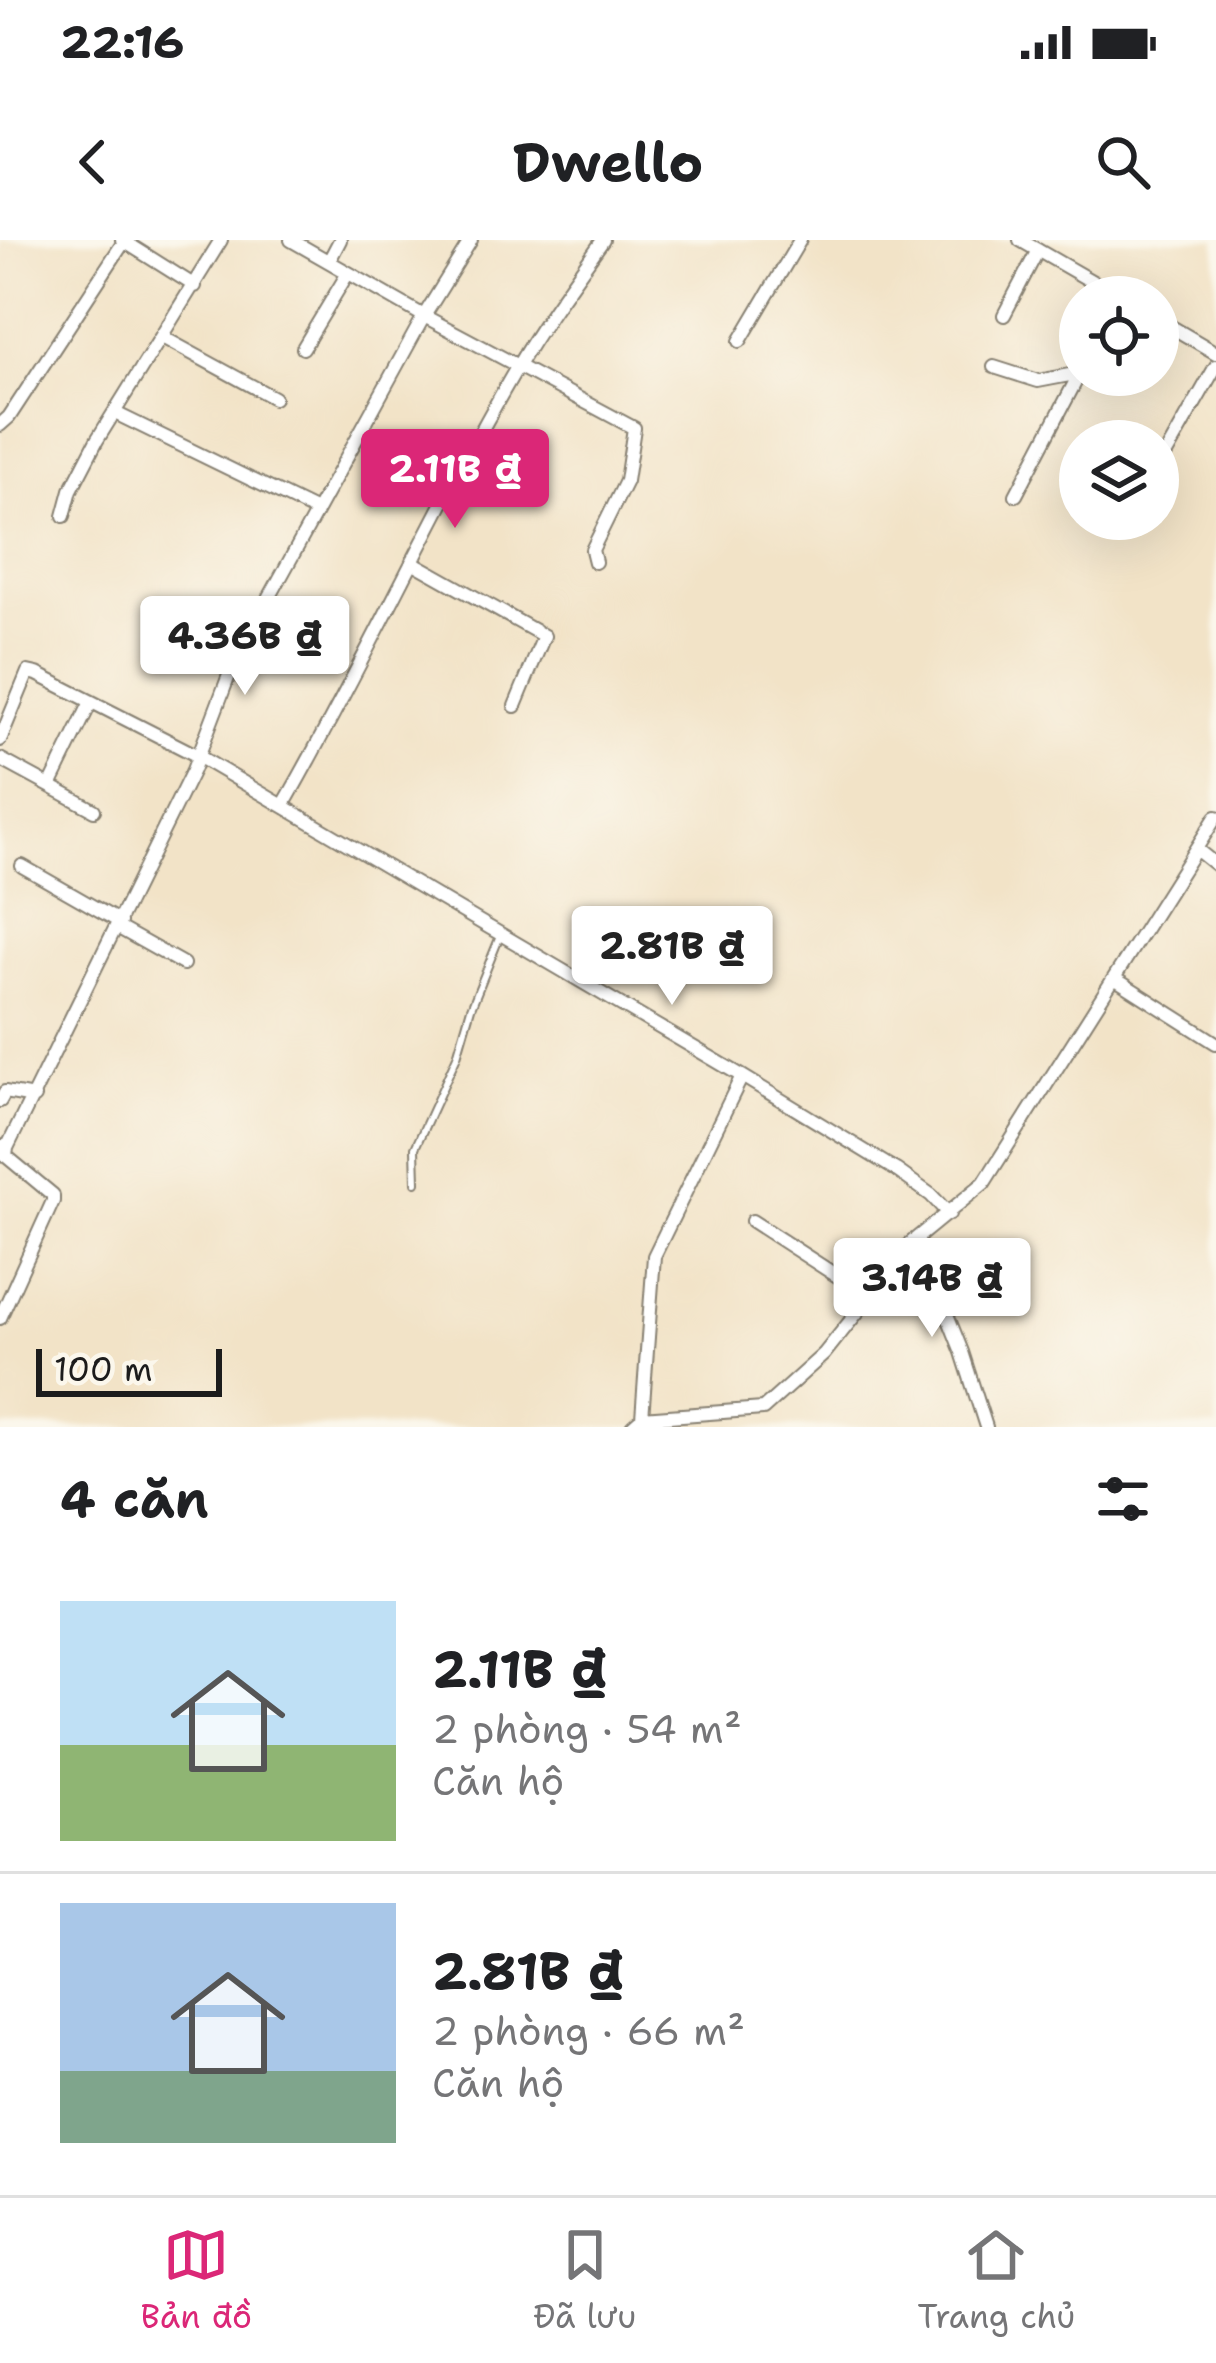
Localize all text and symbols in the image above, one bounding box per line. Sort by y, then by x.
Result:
text: 22:16 [60,12,185,72]
text: Dwello [513,126,703,198]
icon: back [60,129,126,195]
icon: search [1090,129,1156,195]
map controls [1059,276,1179,540]
button: locate [1059,276,1179,396]
button: layers [1059,420,1179,540]
pin: 2.11B ₫ [344,429,566,531]
text: 2.11B ₫ [388,442,522,494]
pin: 4.36B ₫ [134,596,356,698]
text: 4.36B ₫ [167,609,323,661]
pin: 2.81B ₫ [561,906,783,1008]
text: 2.81B ₫ [599,919,745,971]
pin: 3.14B ₫ [821,1238,1043,1340]
text: 3.14B ₫ [861,1251,1003,1303]
scale bar [36,1343,222,1396]
text: 100 m [54,1347,153,1392]
text: 4 căn [60,1465,209,1533]
icon: filters [1090,1466,1156,1532]
text: 2.11B ₫ [432,1635,607,1703]
icon: home [156,1649,300,1793]
text: 2 phòng · 54 m² [432,1703,742,1755]
text: Căn hộ [432,1755,564,1807]
text: 2.81B ₫ [432,1937,624,2005]
icon: home [156,1951,300,2095]
text: 2 phòng · 66 m² [432,2005,745,2057]
text: Căn hộ [432,2057,564,2109]
tab: Bản đồ [141,2222,252,2339]
tab: Đã lưu [533,2222,636,2339]
tab: Trang chủ [918,2222,1075,2339]

